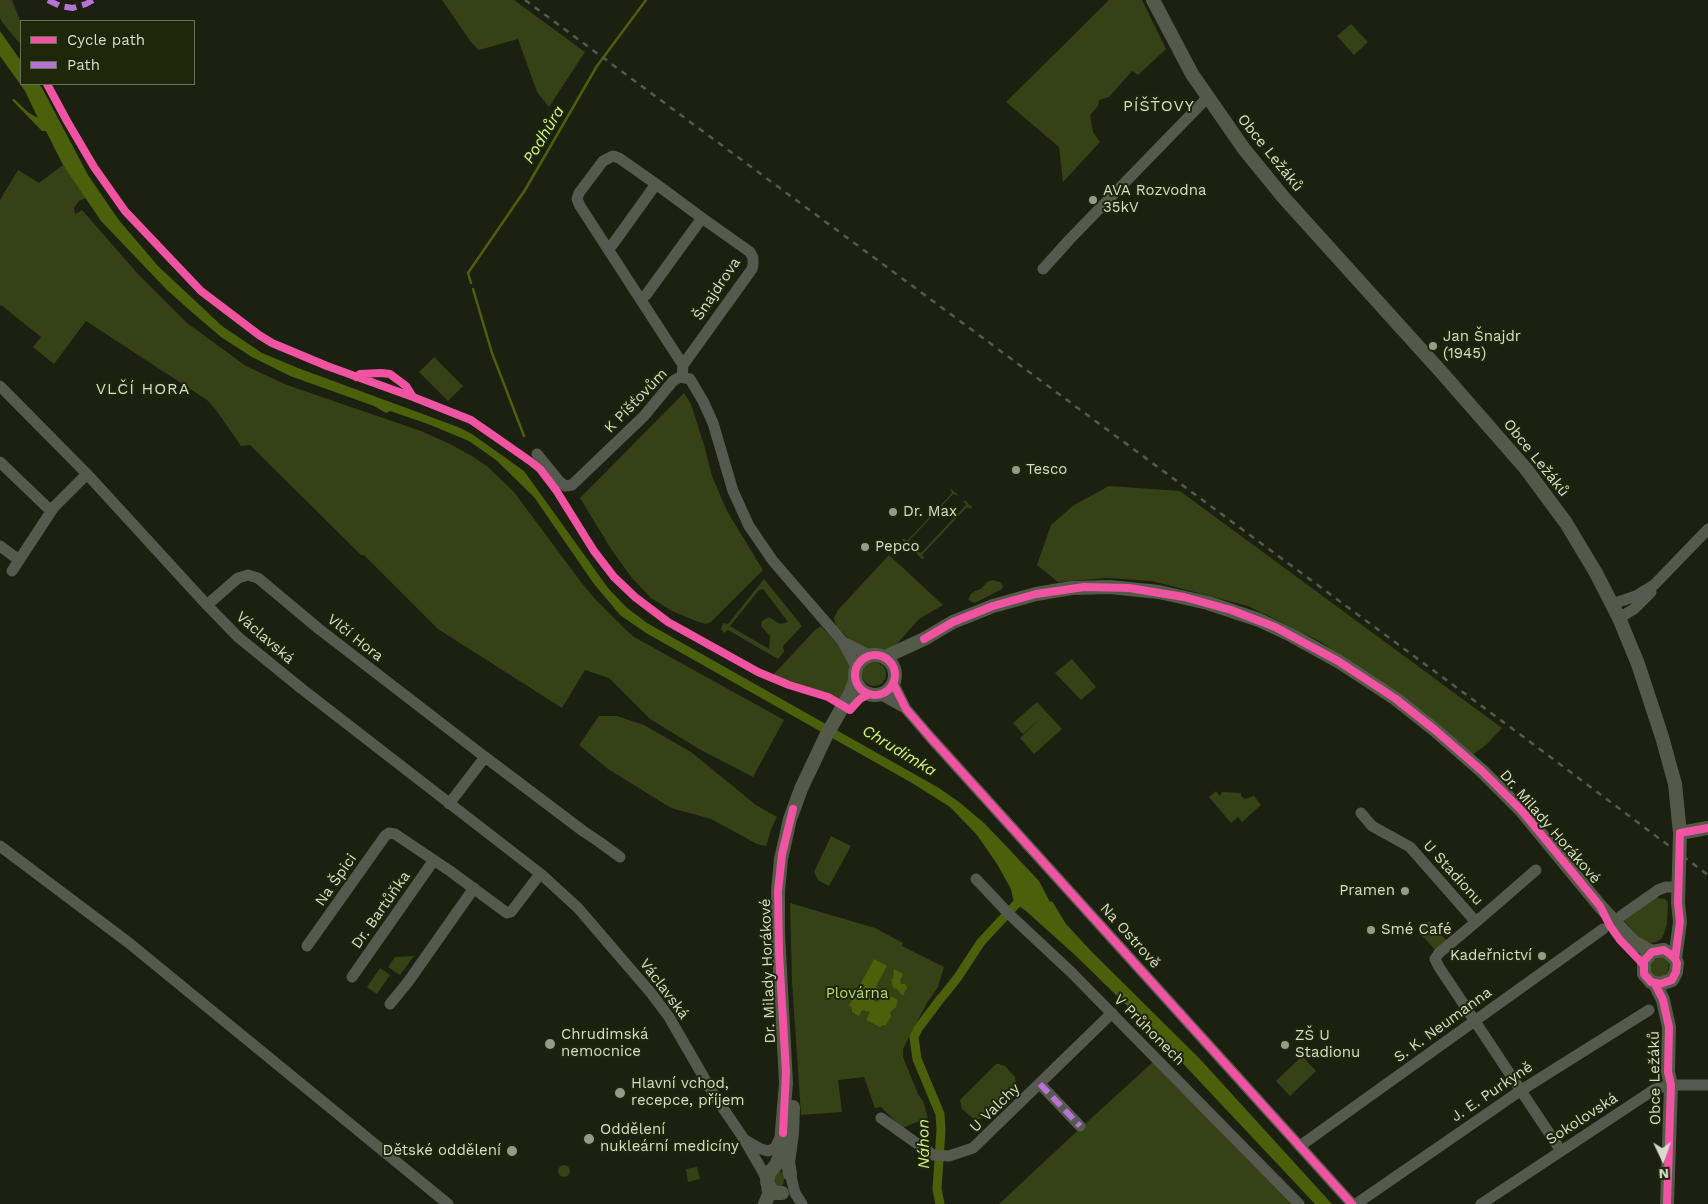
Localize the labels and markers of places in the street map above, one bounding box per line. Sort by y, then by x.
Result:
place label: AVA Rozvodna 35kV [1103,182,1206,217]
marker: AVA Rozvodna 35kV [1087,194,1099,206]
place label: Jan Šnajdr (1945) [1443,328,1521,363]
marker: Jan Šnajdr (1945) [1427,340,1439,352]
place label: Tesco [1026,461,1067,479]
marker: Tesco [1010,464,1022,476]
place label: Dr. Max [903,503,957,521]
marker: Dr. Max [887,506,899,518]
place label: Pepco [875,538,919,556]
marker: Pepco [859,541,871,553]
place label: Pramen [1339,882,1395,900]
marker: Pramen [1399,885,1411,897]
place label: Smé Café [1381,921,1452,939]
marker: Smé Café [1365,924,1377,936]
place label: Kadeřnictví [1450,947,1532,965]
marker: Kadeřnictví [1536,950,1548,962]
place label: Chrudimská nemocnice [561,1026,648,1061]
place label: ZŠ U Stadionu [1295,1027,1360,1062]
marker: Chrudimská nemocnice [543,1037,557,1051]
marker: ZŠ U Stadionu [1279,1039,1291,1051]
place label: Hlavní vchod, recepce, příjem [631,1075,745,1110]
marker: Hlavní vchod, recepce, příjem [613,1086,627,1100]
place label: Oddělení nukleární medicíny [600,1121,739,1156]
marker: Oddělení nukleární medicíny [582,1132,596,1146]
place label: Dětské oddělení [383,1142,501,1160]
marker: Dětské oddělení [505,1144,519,1158]

